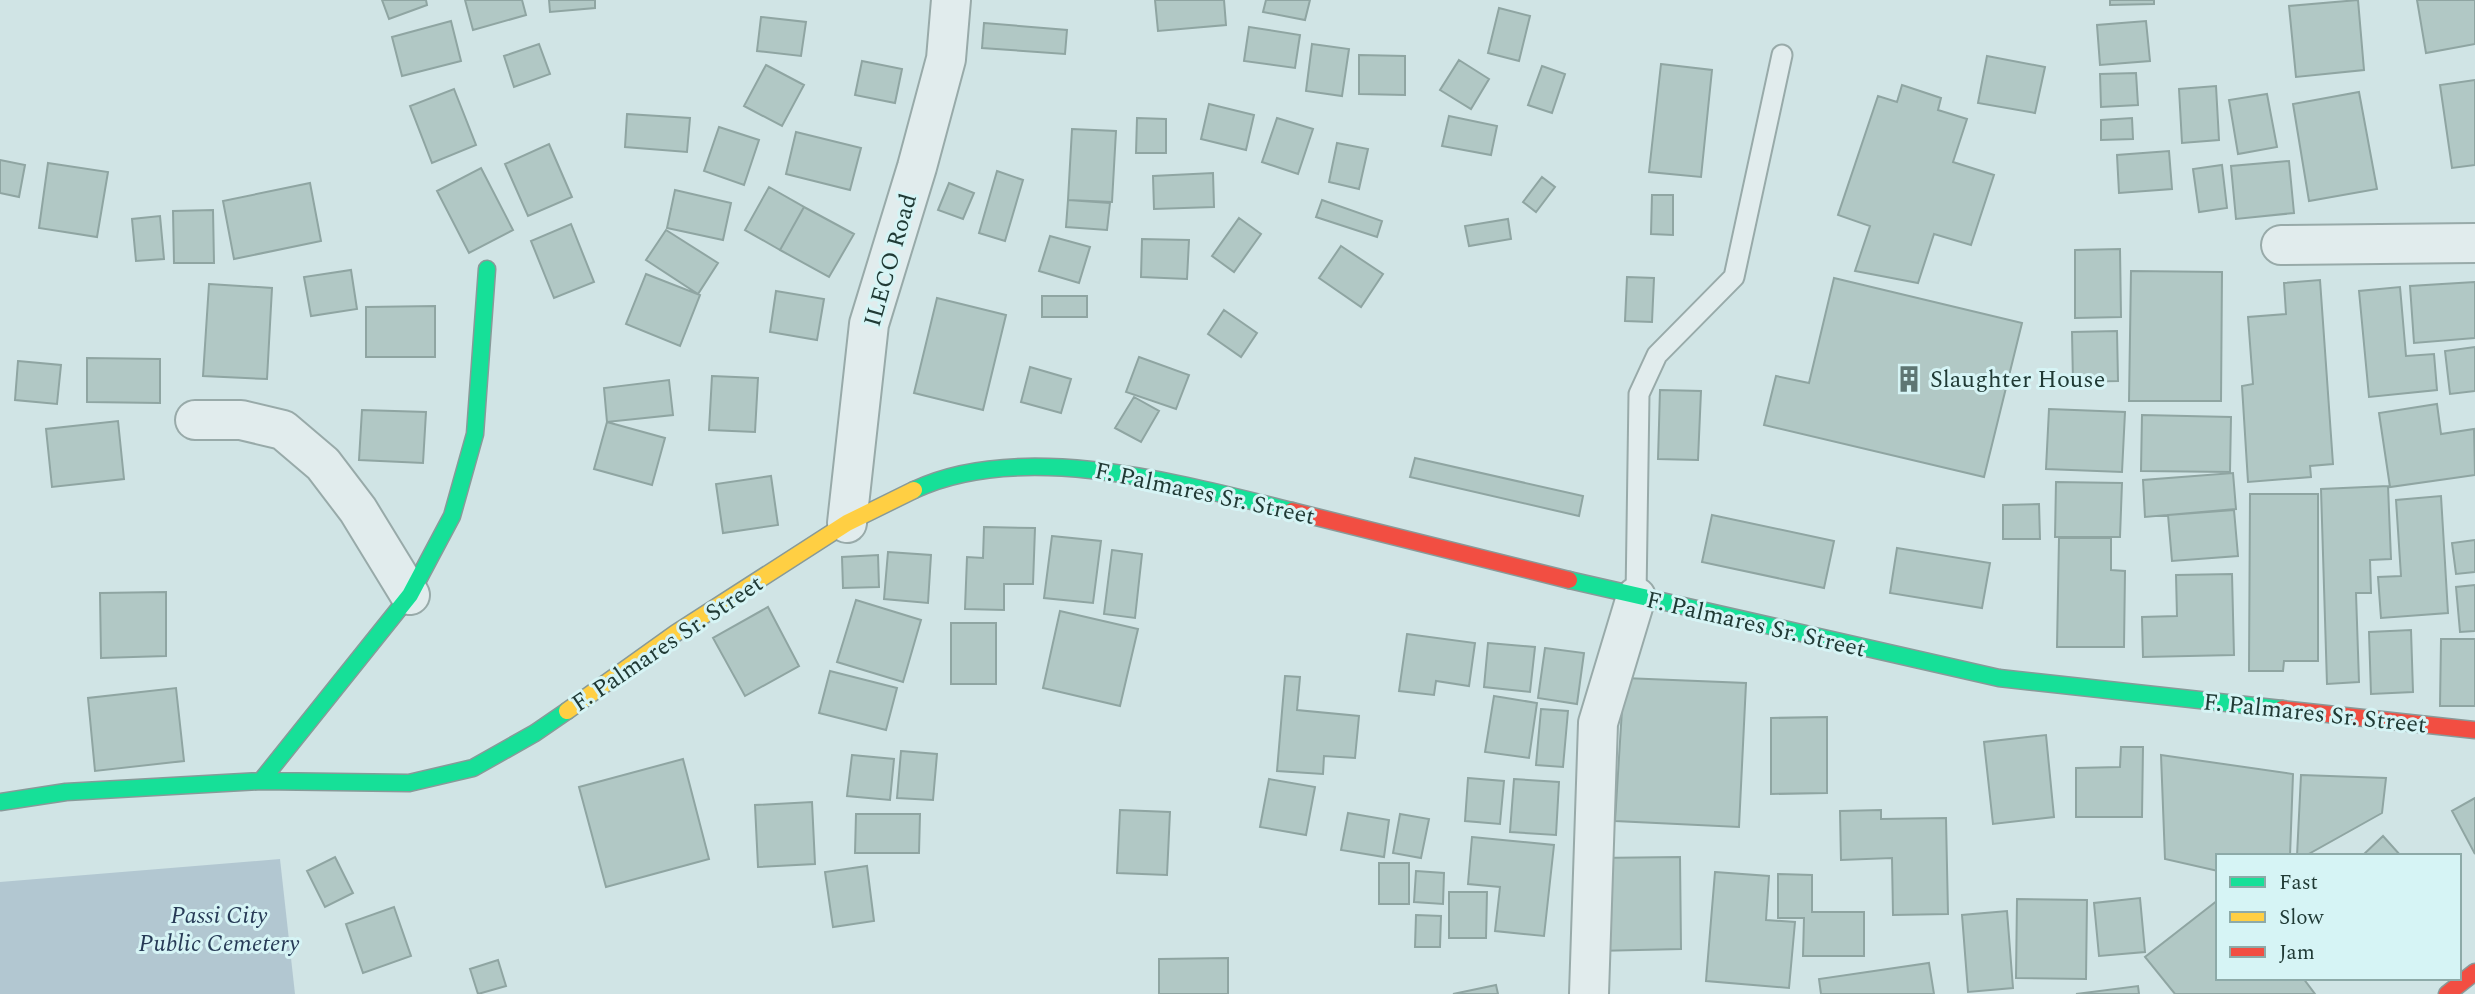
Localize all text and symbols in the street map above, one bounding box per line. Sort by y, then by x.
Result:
street label: ILECO Road [855,190,927,331]
place label: Slaughter House [1930,362,2105,398]
building icon: Slaughter House [1894,364,1924,394]
street label: F. Palmares Sr. Street [1091,453,1318,535]
street label: F. Palmares Sr. Street [564,566,771,721]
street label: F. Palmares Sr. Street [1642,582,1869,668]
street label: F. Palmares Sr. Street [2201,684,2428,744]
legend [2216,854,2461,980]
text: Fast [2279,867,2318,899]
park label: Passi City Public Cemetery [139,898,300,962]
text: Slow [2279,902,2325,934]
text: Jam [2279,937,2315,969]

